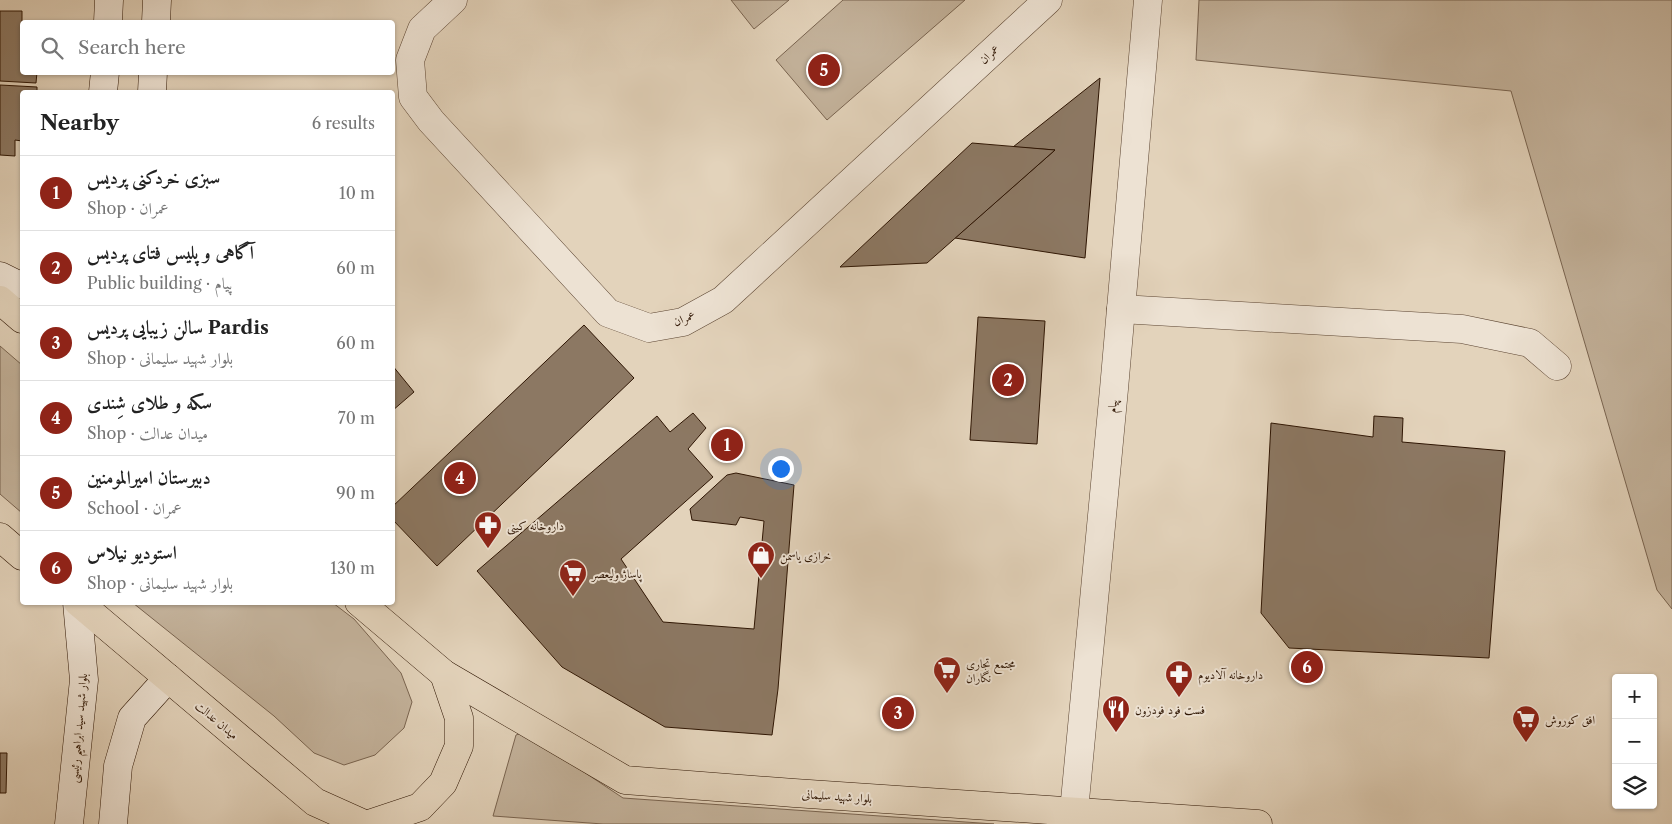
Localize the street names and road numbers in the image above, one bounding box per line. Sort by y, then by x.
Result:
street label: عمران [976,41,1003,68]
street label: عمران [671,307,697,330]
street label: پیام [1104,399,1124,414]
street label: بلوار شهید سید ابراهیم رئیسی [66,673,95,784]
street label: میدان عدالت [192,698,242,742]
street label: بلوار شهید سلیمانی [801,786,873,807]

